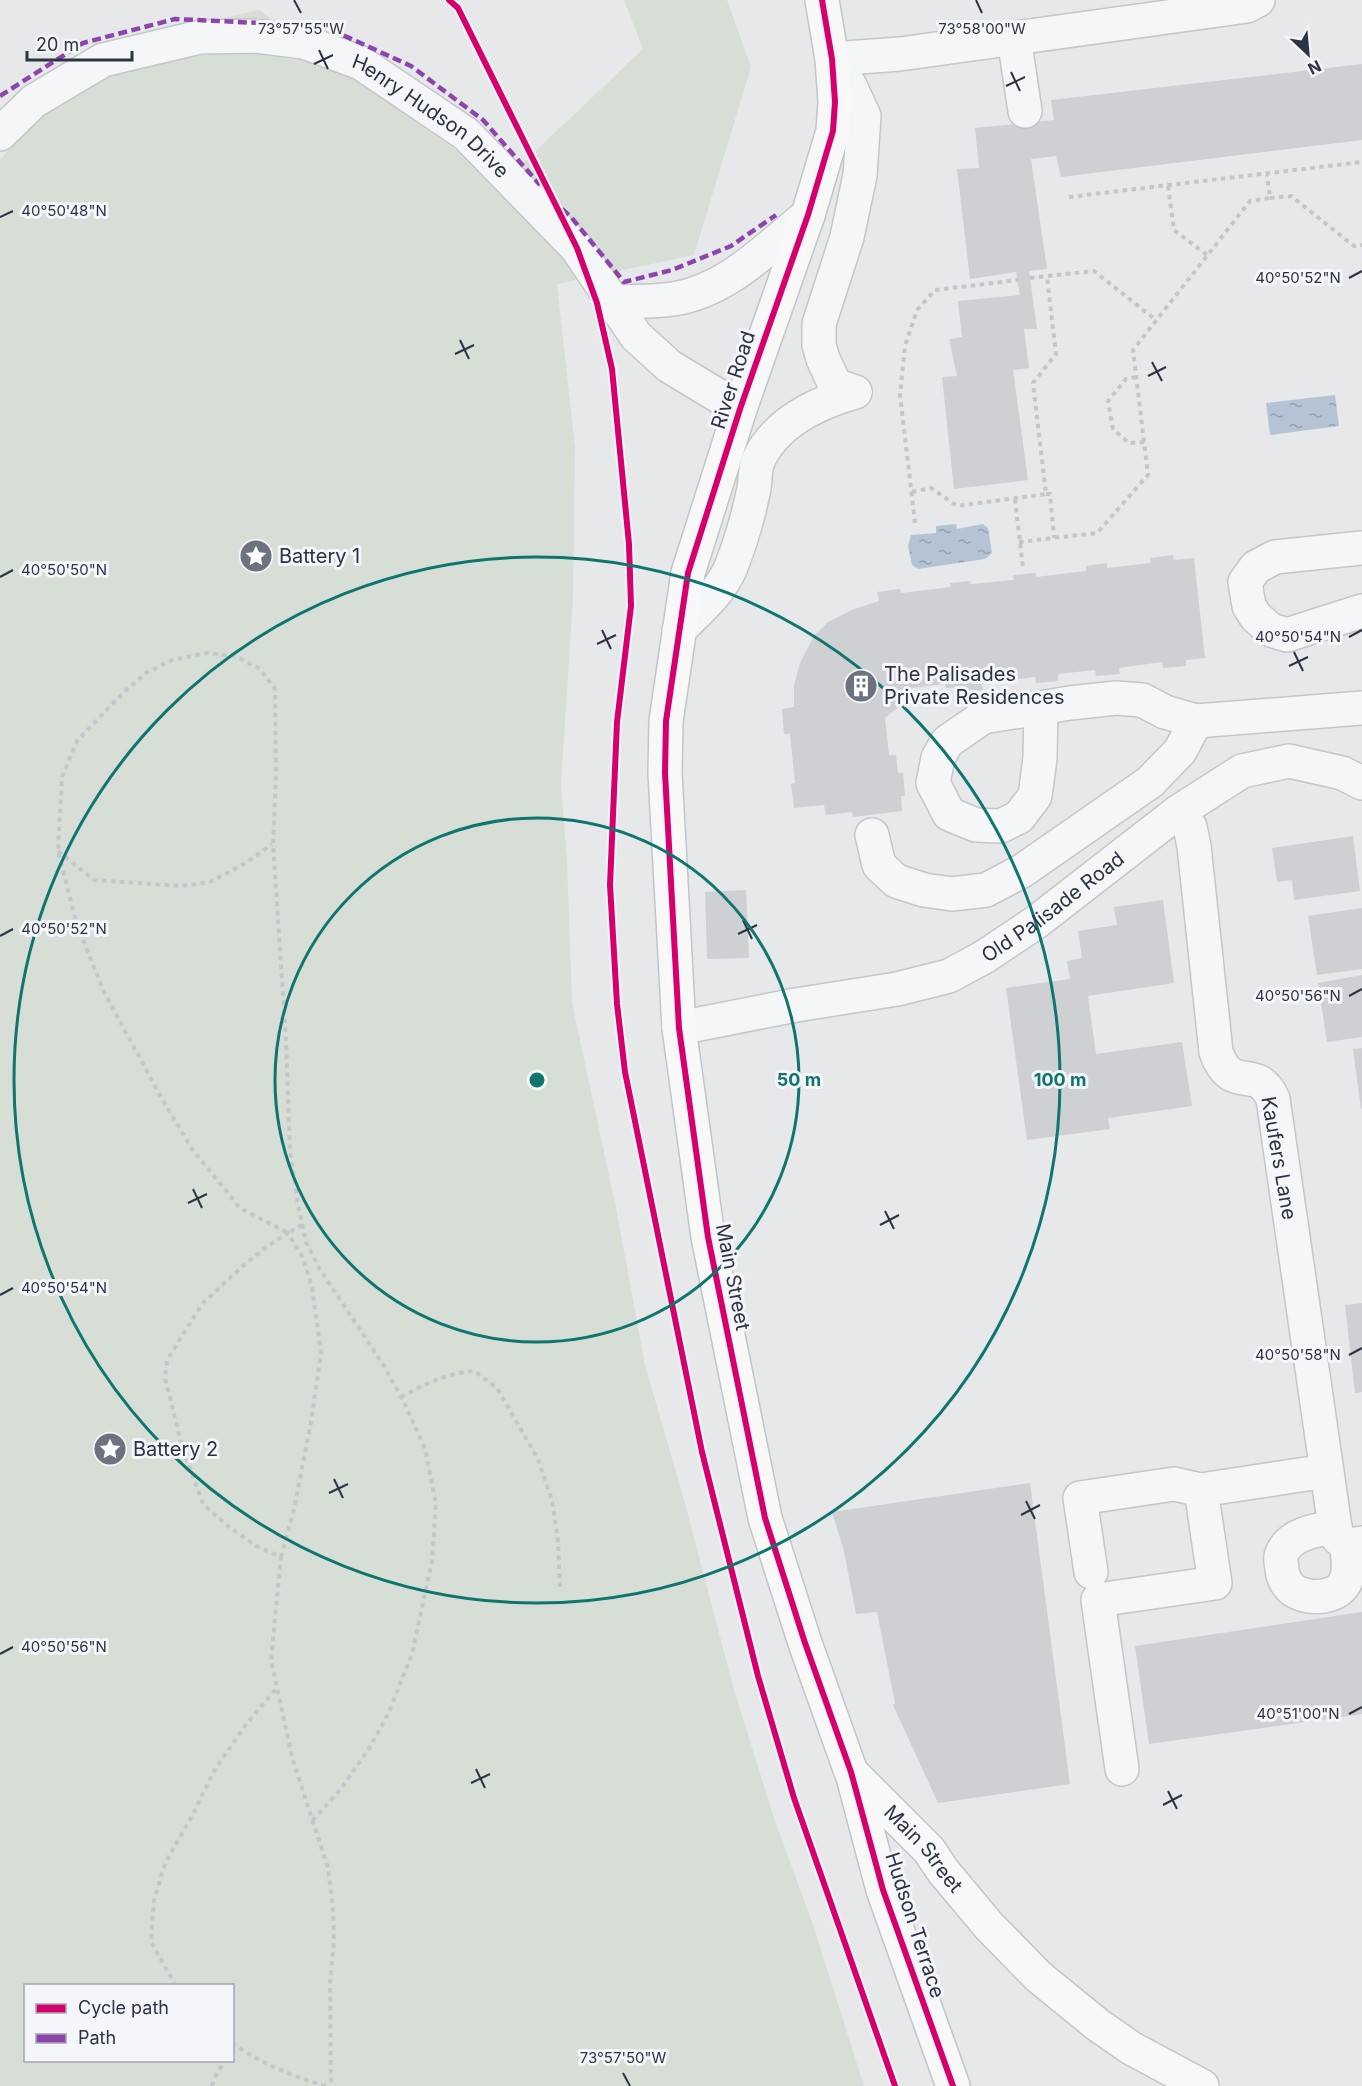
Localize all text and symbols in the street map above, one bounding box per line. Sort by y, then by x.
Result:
text: 73°57'55"W [258,19,344,38]
text: 73°58'00"W [938,19,1026,38]
scale bar [27,24,132,62]
north arrow [1278,24,1338,84]
text: 20 m [36,34,79,55]
street label: Henry Hudson Drive [349,49,514,183]
text: N [1305,56,1324,79]
text: 40°50'48"N [21,201,107,220]
text: 40°50'52"N [1255,268,1341,287]
street label: River Road [706,328,760,432]
place icon: Battery 1 [238,538,274,574]
place label: Battery 1 [279,544,360,568]
text: 40°50'50"N [21,560,107,579]
text: 40°50'54"N [1255,627,1341,646]
place label: The Palisades Private Residences [884,662,1064,709]
building icon: The Palisades Private Residences [843,668,879,704]
street label: Old Palisade Road [977,846,1129,967]
text: 40°50'52"N [21,919,107,938]
text: 40°50'56"N [1255,986,1341,1005]
text: 50 m [777,1069,821,1090]
text: 100 m [1034,1069,1086,1090]
centre of rings [527,1070,547,1090]
street label: Kaufers Lane [1256,1095,1302,1221]
street label: Main Street [711,1222,755,1333]
text: 40°50'54"N [21,1278,107,1297]
text: 40°50'58"N [1255,1345,1341,1364]
place icon: Battery 2 [92,1431,128,1467]
place label: Battery 2 [133,1437,218,1461]
text: 40°50'56"N [21,1637,107,1656]
text: 40°51'00"N [1257,1704,1339,1723]
street label: Main Street [879,1800,968,1898]
street label: Hudson Terrace [880,1849,950,2001]
legend [24,1984,234,2062]
text: Cycle path [78,1997,169,2018]
text: Path [78,2027,116,2048]
text: 73°57'50"W [580,2048,667,2067]

